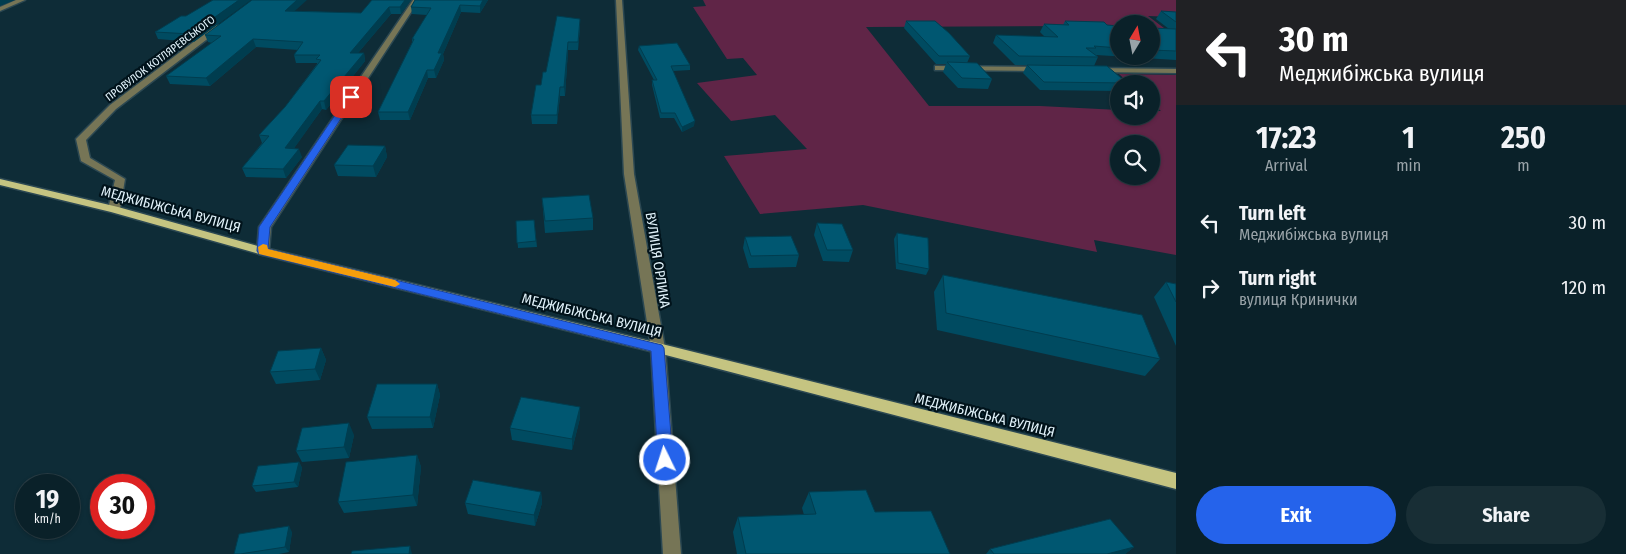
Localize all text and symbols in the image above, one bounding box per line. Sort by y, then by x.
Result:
street label: ПРОВУЛОК КОТЛЯРЕВСЬКОГО [103,13,218,104]
north arrow [1110,15,1160,65]
map controls [1110,15,1160,185]
text: 30 m [1279,18,1349,60]
icon: left [1196,20,1261,85]
text: Меджибіжська вулиця [1279,60,1485,87]
button: sound [1110,75,1160,125]
pin [330,76,372,118]
icon: arrive [337,83,365,111]
text: 17:23 [1256,120,1316,156]
text: 1 [1402,120,1415,156]
text: 250 [1501,120,1546,156]
button: search [1110,135,1160,185]
text: Arrival [1265,156,1307,175]
text: min [1396,156,1421,175]
text: m [1517,156,1530,175]
street label: МЕДЖИБІЖСЬКА ВУЛИЦЯ [99,183,242,236]
text: Turn left [1239,202,1306,225]
icon: left [1196,209,1224,237]
street label: ВУЛИЦЯ ОРЛИКА [642,211,674,310]
text: 30 m [1568,211,1606,234]
text: Меджибіжська вулиця [1239,225,1389,244]
text: Turn right [1239,267,1316,290]
icon: right [1196,274,1224,302]
text: 120 m [1561,276,1606,299]
street label: МЕДЖИБІЖСЬКА ВУЛИЦЯ [520,290,664,341]
text: вулиця Кринички [1239,290,1358,309]
street label: МЕДЖИБІЖСЬКА ВУЛИЦЯ [913,390,1057,441]
position arrow [638,433,690,485]
speed limit sign: 30 [90,474,155,539]
text: 19 [36,485,59,515]
button: Exit [1196,486,1396,544]
button: Share [1406,486,1606,544]
text: km/h [34,512,61,526]

